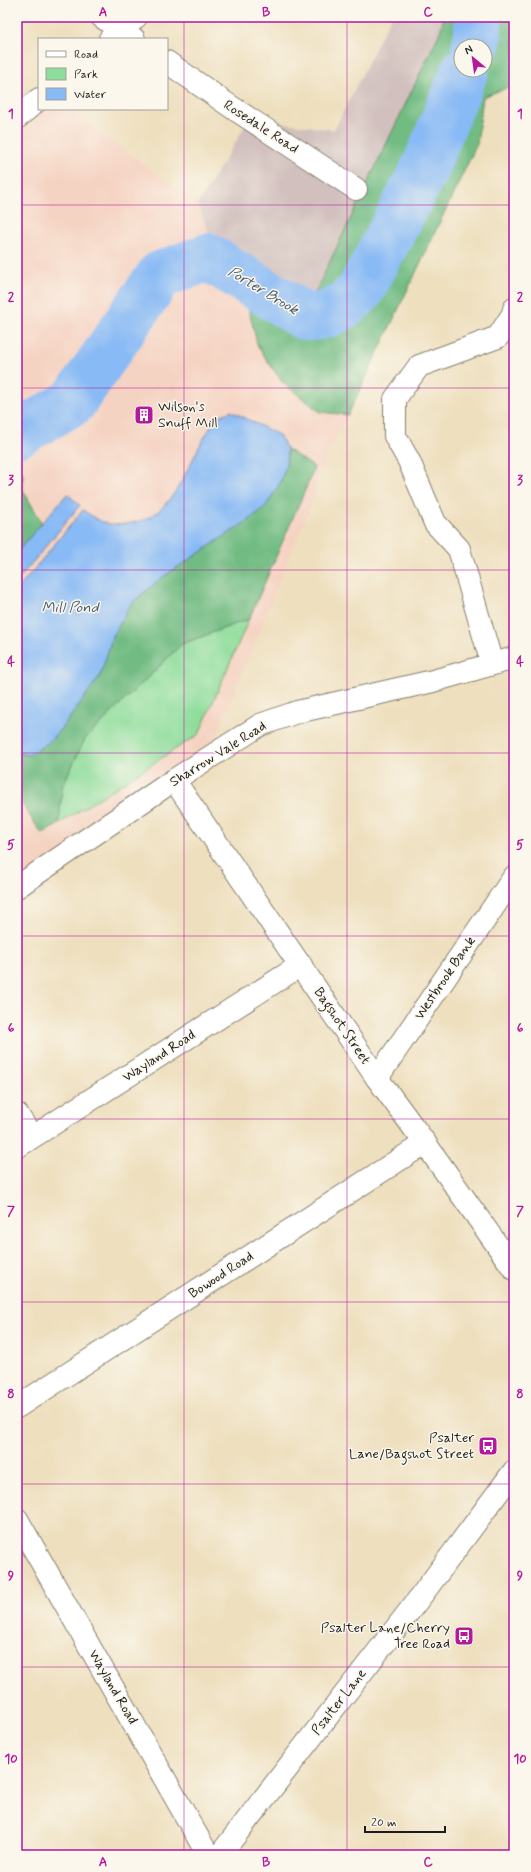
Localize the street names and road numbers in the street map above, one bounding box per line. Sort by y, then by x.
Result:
street label: Rosedale Road [220,96,302,158]
street label: Sharrow Vale Road [166,717,270,791]
street label: Westbrook Bank [410,933,480,1023]
street label: Bagshot Street [308,984,374,1069]
street label: Wayland Road [119,1026,199,1086]
street label: Bowood Road [185,1247,257,1303]
street label: Wayland Road [84,1646,142,1728]
street label: Psalter Lane [307,1665,371,1739]

